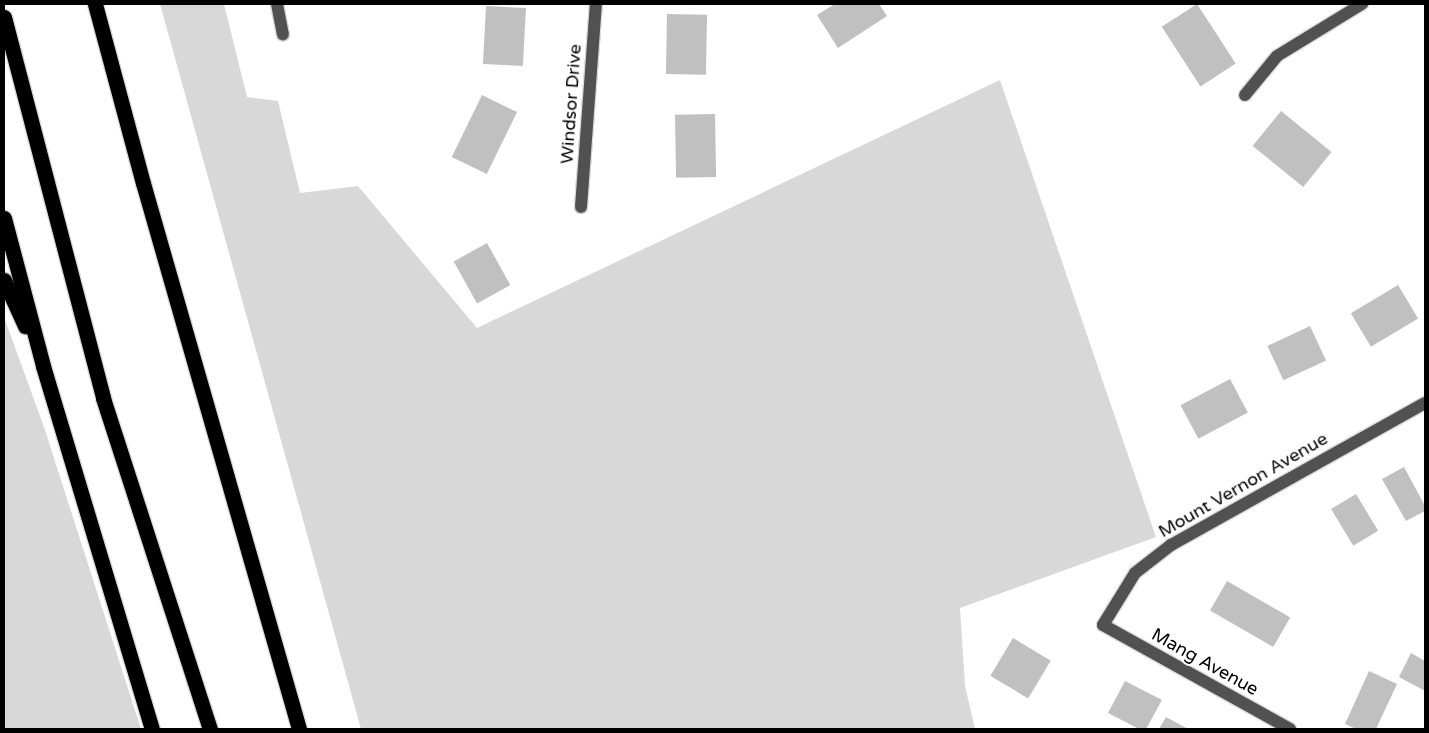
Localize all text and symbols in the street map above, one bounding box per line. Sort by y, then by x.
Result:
street label: Windsor Drive [556,43,586,165]
street label: Mount Vernon Avenue [1155,428,1331,542]
street label: Mang Avenue [1148,624,1262,700]

